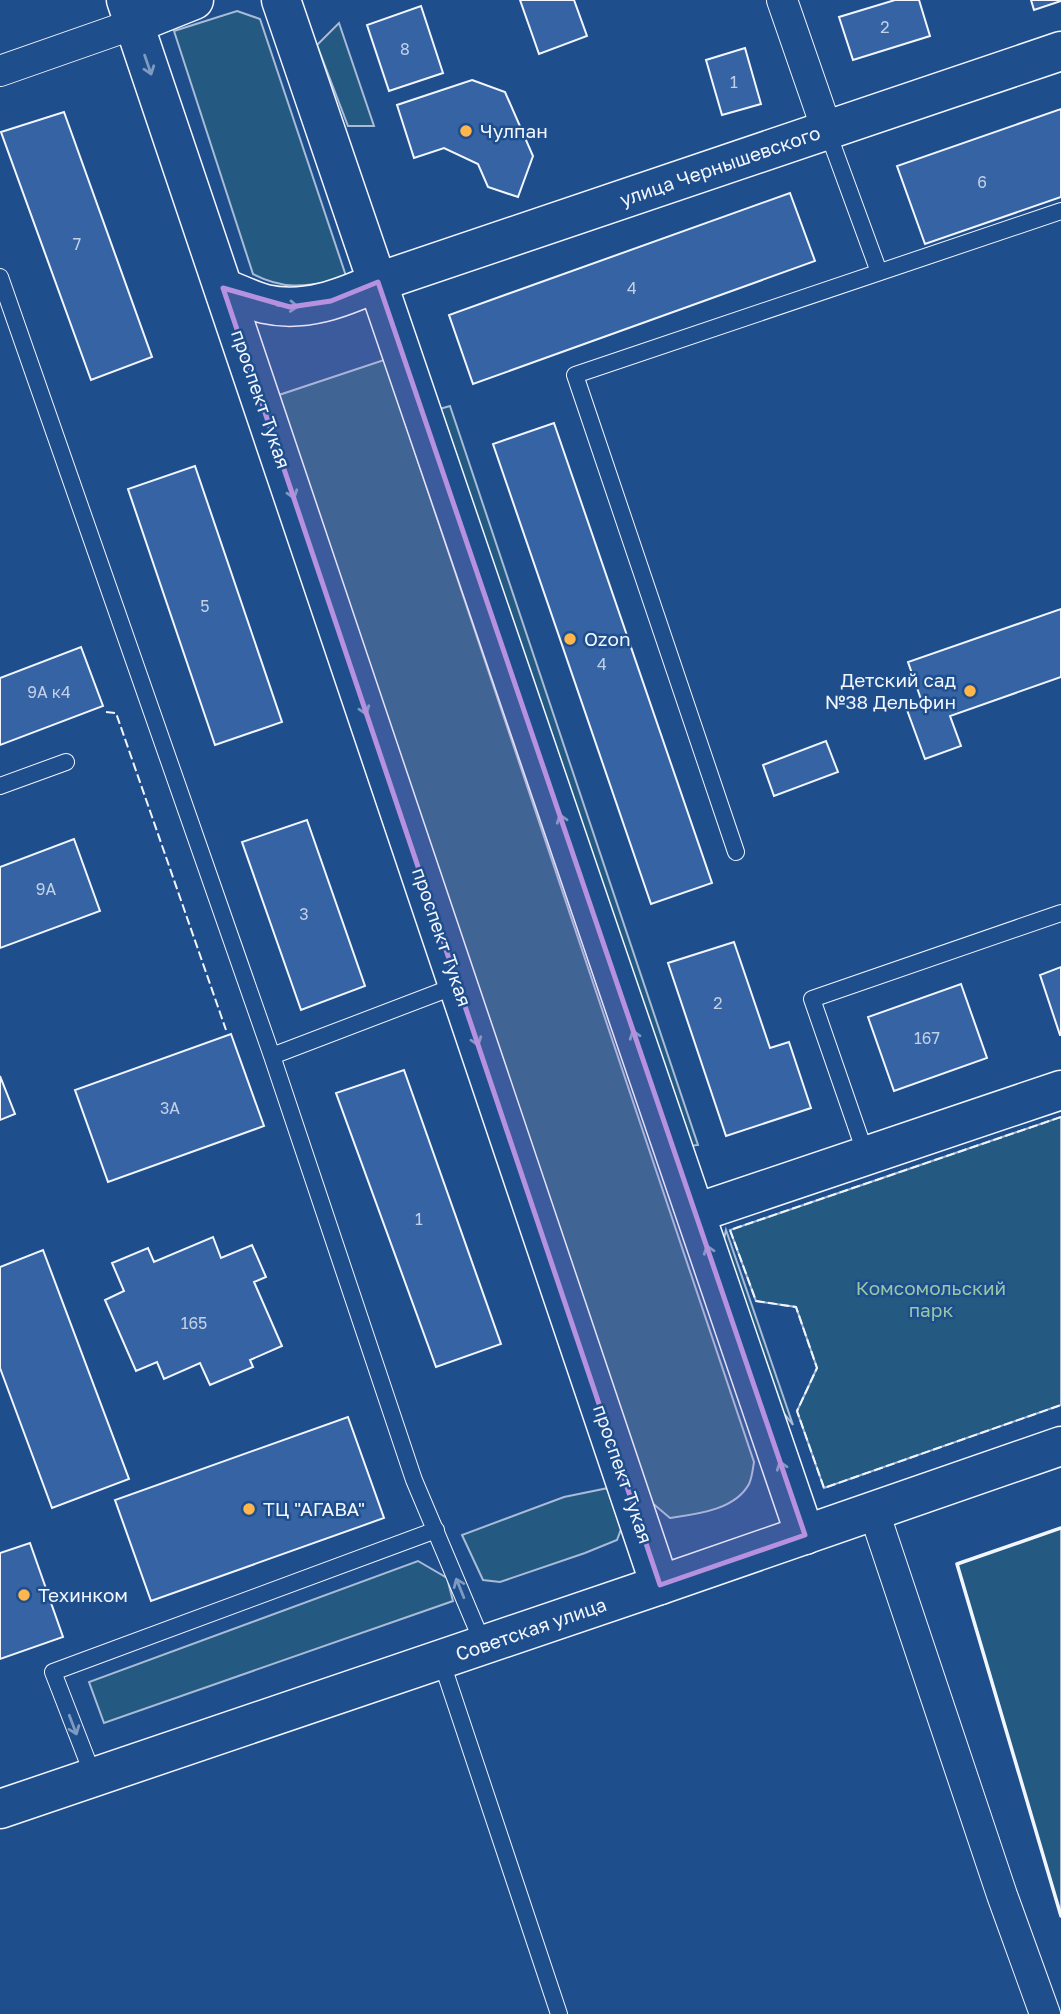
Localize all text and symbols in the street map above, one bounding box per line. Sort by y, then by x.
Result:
house number: 2 [880,17,890,37]
house number: 8 [400,39,410,59]
one-way arrow [143,53,155,75]
house number: 1 [730,72,738,92]
place label: Чулпан [480,119,548,142]
street label: улица Чернышевского [616,120,823,211]
marker: Чулпан [458,123,474,139]
house number: 6 [977,172,987,192]
house number: 7 [73,234,81,254]
house number: 4 [627,278,637,298]
one-way arrow [276,300,299,313]
street label: проспект Тукая [227,326,296,471]
one-way arrow [286,478,298,500]
house number: 5 [200,596,210,616]
place label: Ozon [584,627,631,650]
marker: Ozon [562,631,578,647]
house number: 4 [597,654,607,674]
place label: Детский сад №38 Дельфин [825,668,956,713]
house number: 9А к4 [27,682,71,702]
marker: Детский сад №38 Дельфин [962,683,978,699]
one-way arrow [358,693,371,715]
one-way arrow [556,814,568,836]
street label: проспект Тукая [408,864,477,1009]
house number: 9А [36,879,56,899]
house number: 3 [299,904,309,924]
house number: 2 [713,993,723,1013]
one-way arrow [470,1025,482,1047]
house number: 167 [914,1028,940,1048]
one-way arrow [629,1029,642,1051]
house number: 3А [160,1098,180,1118]
house number: 1 [415,1209,423,1229]
one-way arrow [703,1245,715,1267]
park label: Комсомольский парк [856,1276,1006,1321]
house number: 165 [181,1313,207,1333]
street label: проспект Тукая [589,1401,658,1546]
one-way arrow [776,1460,788,1482]
place label: ТЦ "АГАВА" [263,1497,365,1520]
marker: ТЦ "АГАВА" [241,1501,257,1517]
one-way arrow [452,1577,465,1599]
place label: Техинком [38,1583,128,1606]
marker: Техинком [16,1587,32,1603]
street label: Советская улица [452,1592,609,1665]
one-way arrow [67,1714,80,1736]

